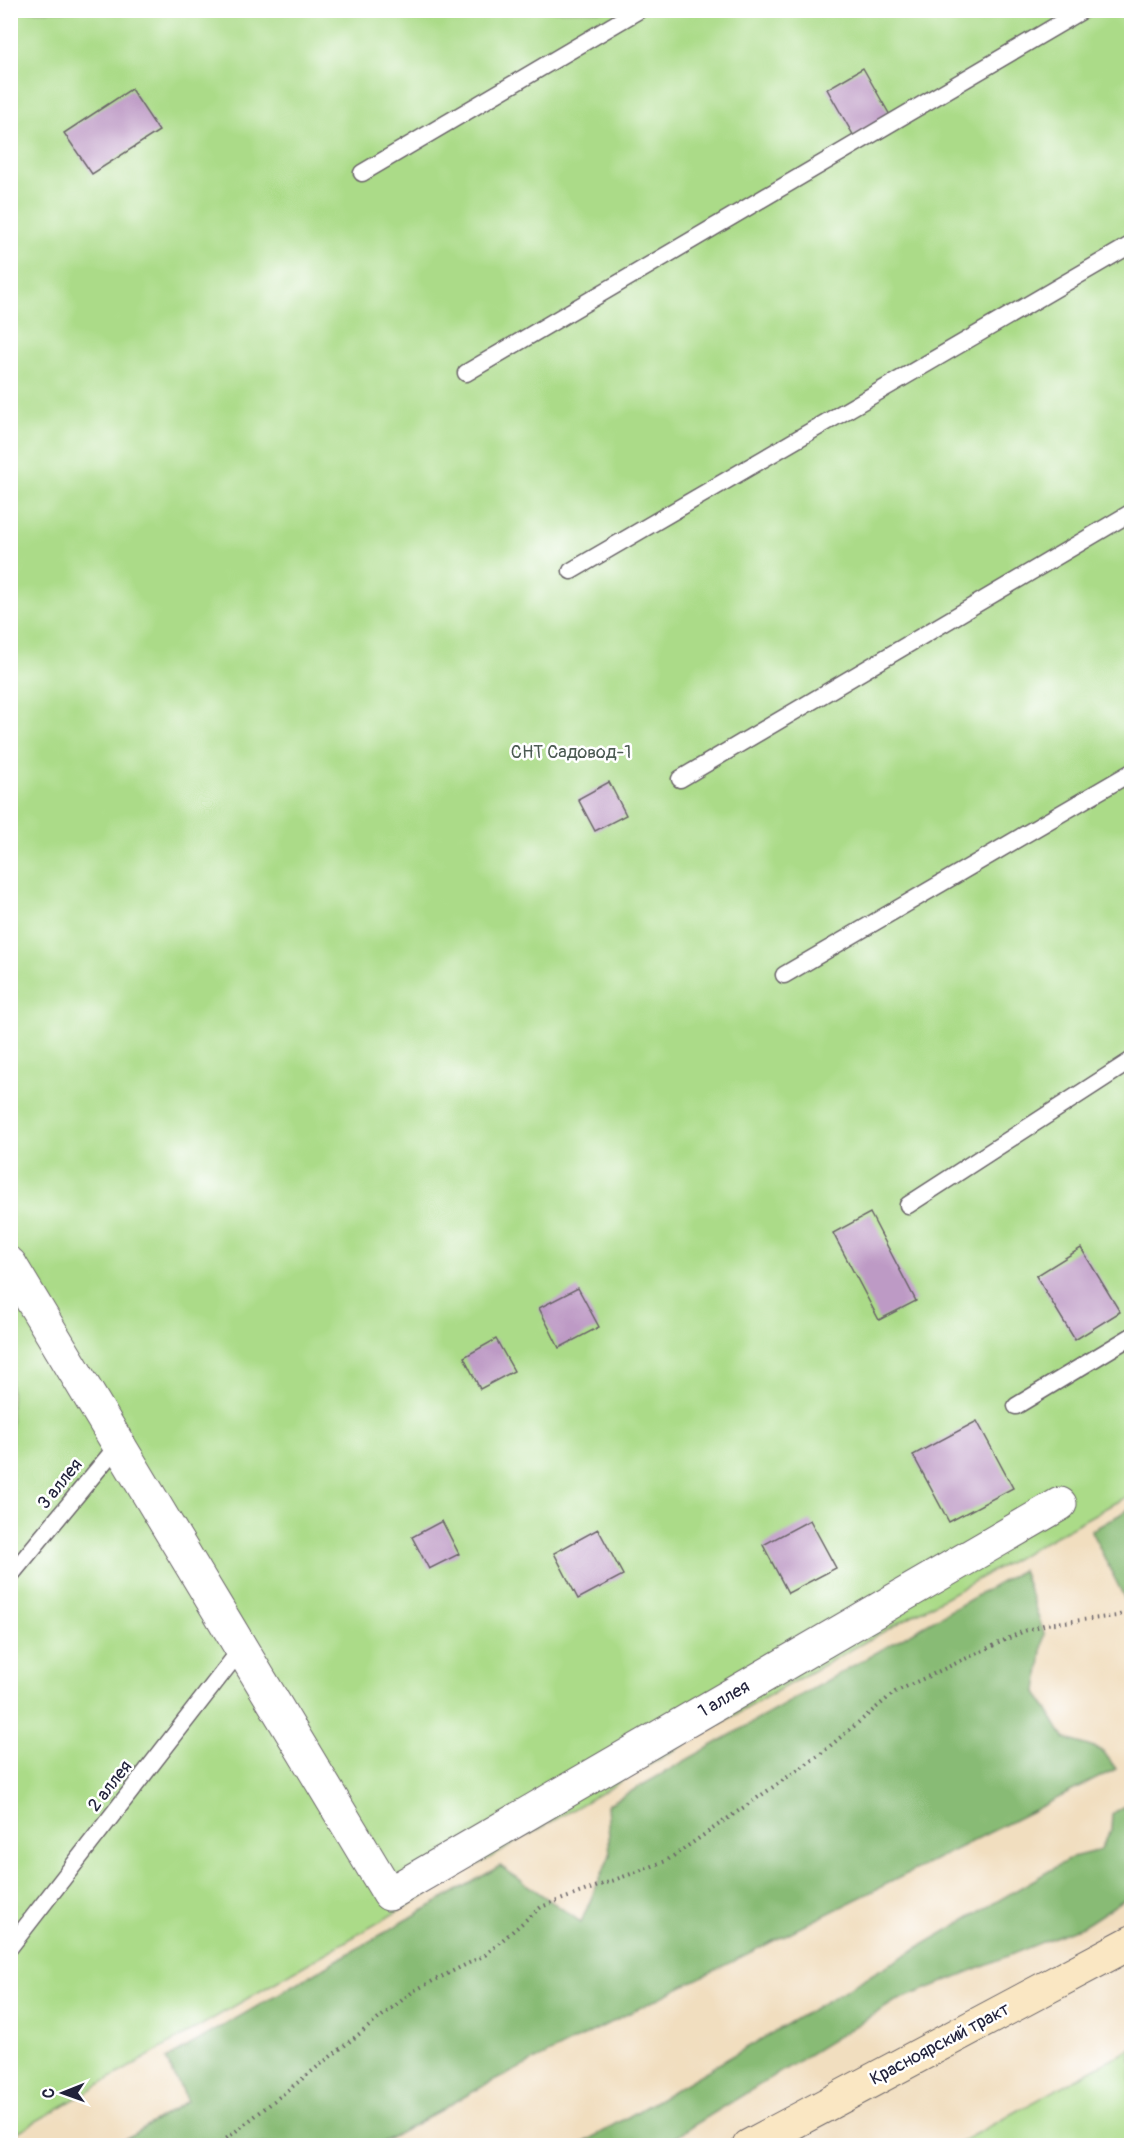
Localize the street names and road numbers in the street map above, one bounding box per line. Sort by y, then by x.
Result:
street label: 3 аллея [33,1454,87,1514]
street label: 1 аллея [694,1675,754,1723]
street label: 2 аллея [83,1756,137,1816]
street label: Красноярский тракт [866,1997,1014,2091]

